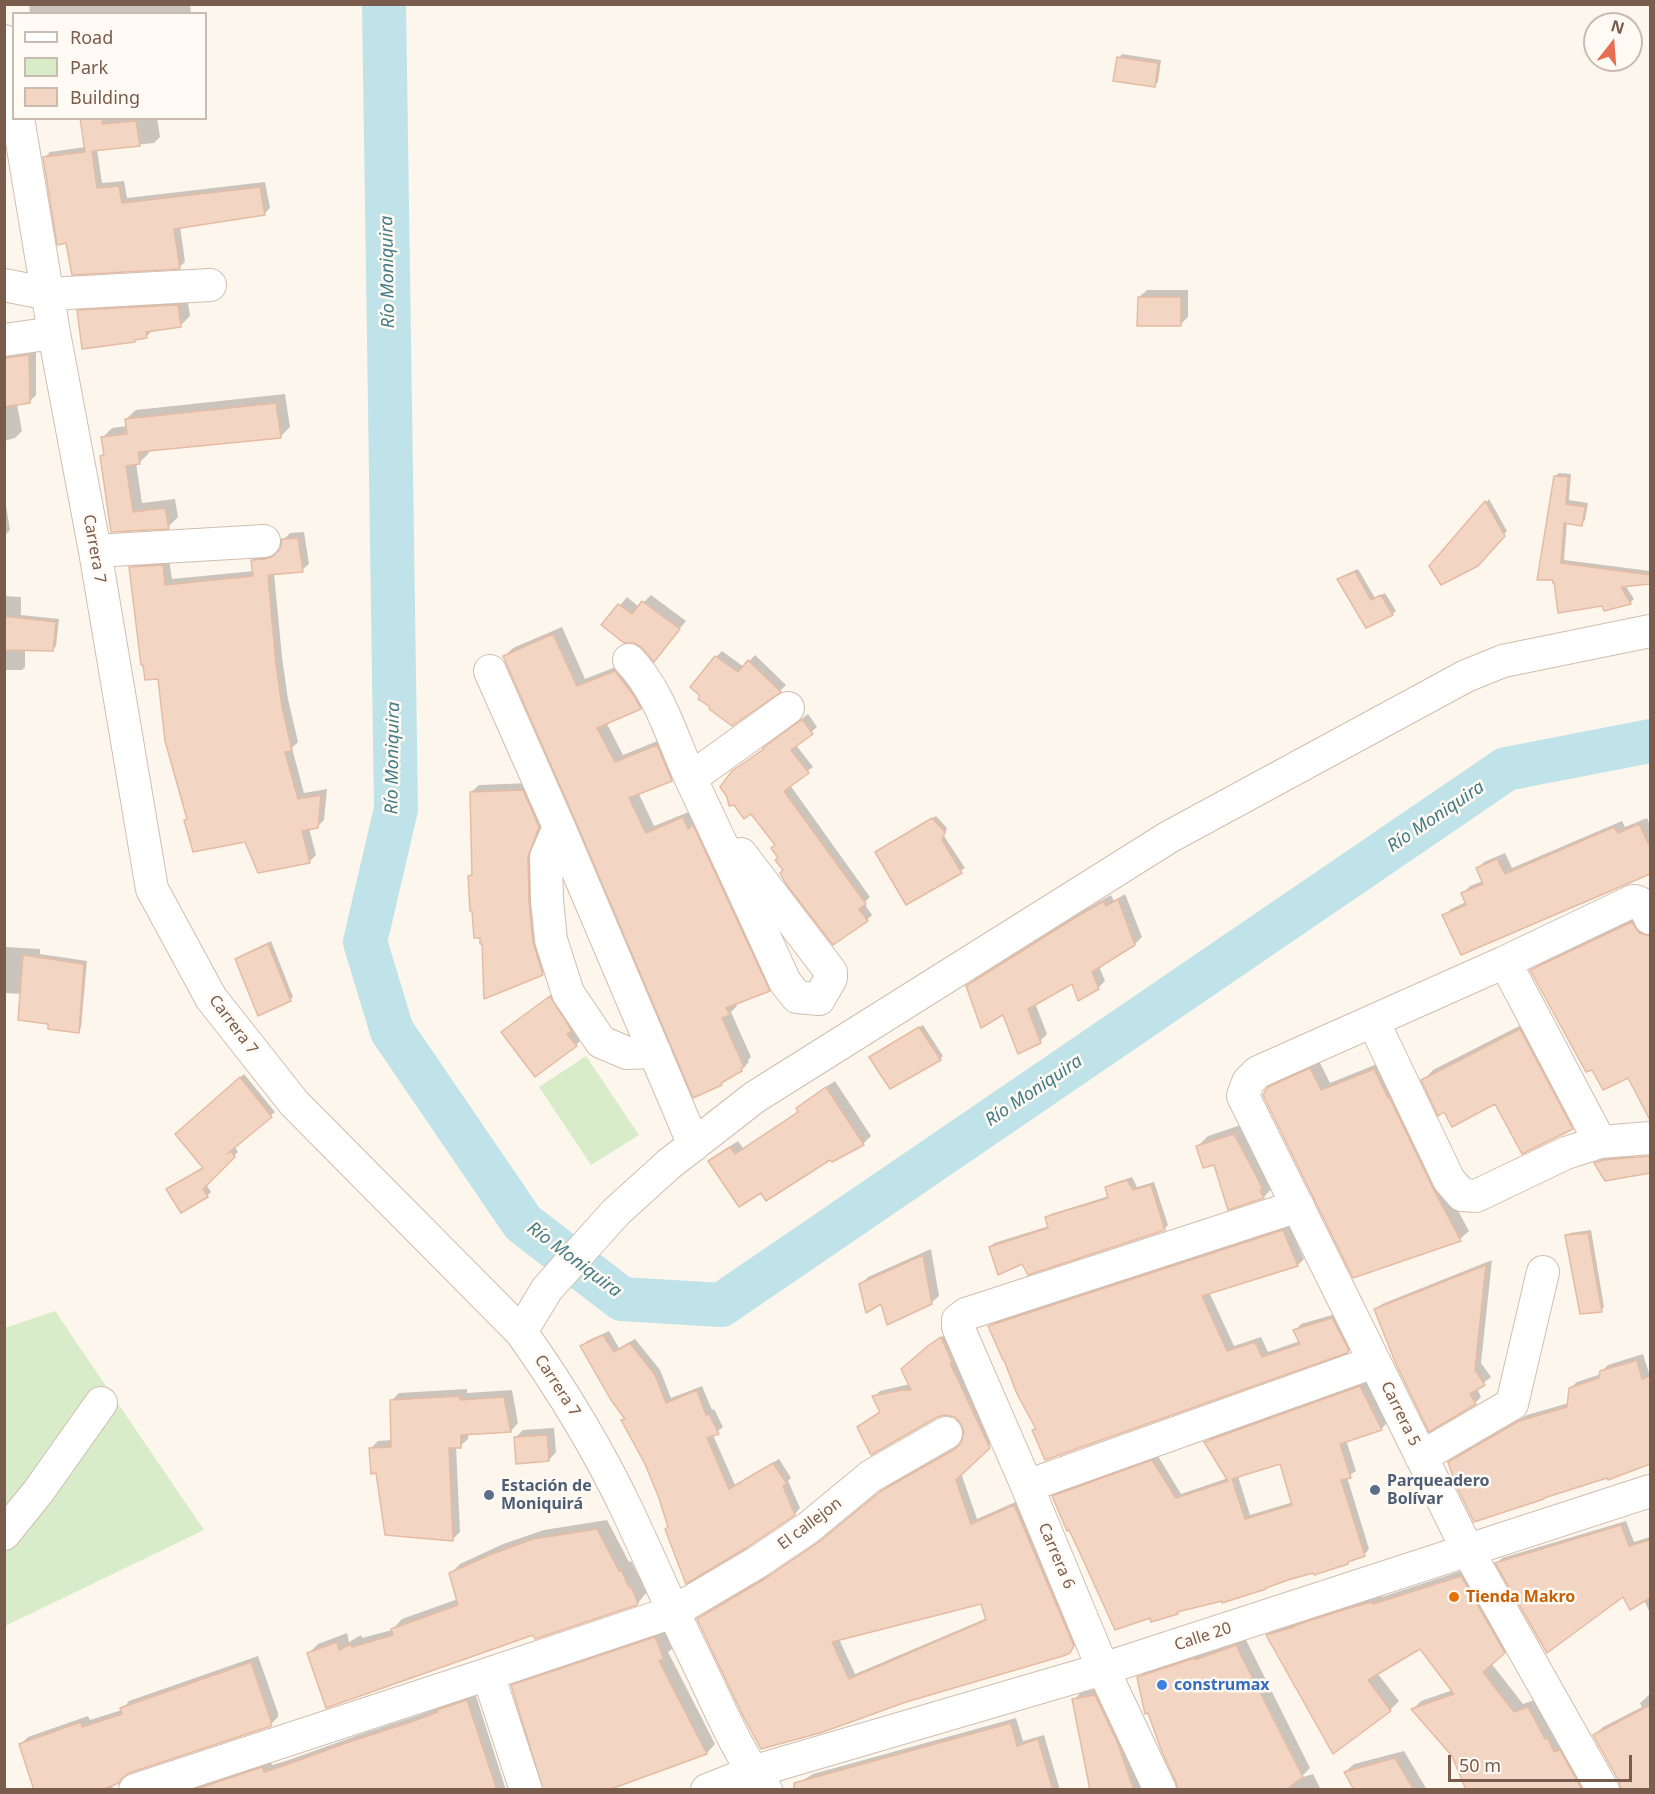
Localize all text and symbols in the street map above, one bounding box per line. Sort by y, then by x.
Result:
legend [12,12,207,120]
north arrow [1583,12,1643,72]
text: N [1608,14,1627,39]
text: Road [70,25,113,49]
text: Park [70,55,108,79]
text: Building [70,85,140,109]
water label: Río Moniquira [376,216,400,328]
street label: Carrera 7 [79,513,109,585]
water label: Río Moniquira [381,702,405,814]
water label: Río Moniquira [1383,777,1489,857]
street label: Carrera 7 [204,991,262,1059]
water label: Río Moniquira [981,1051,1087,1131]
water label: Río Moniquira [523,1217,625,1303]
street label: Carrera 7 [530,1352,584,1420]
street label: Carrera 5 [1376,1379,1424,1449]
place label: Parqueadero Bolívar [1387,1471,1489,1509]
place label: Estación de Moniquirá [501,1476,592,1514]
marker: Parqueadero Bolívar [1368,1483,1382,1497]
marker: Estación de Moniquirá [482,1488,496,1502]
street label: El callejon [774,1494,846,1554]
street label: Carrera 6 [1034,1520,1078,1592]
place label: Tienda Makro [1466,1587,1575,1607]
marker: Tienda Makro [1447,1590,1461,1604]
street label: Calle 20 [1172,1619,1234,1655]
place label: construmax [1174,1675,1270,1695]
marker: construmax [1155,1678,1169,1692]
scale bar [1451,1743,1636,1781]
text: 50 m [1459,1753,1501,1777]

